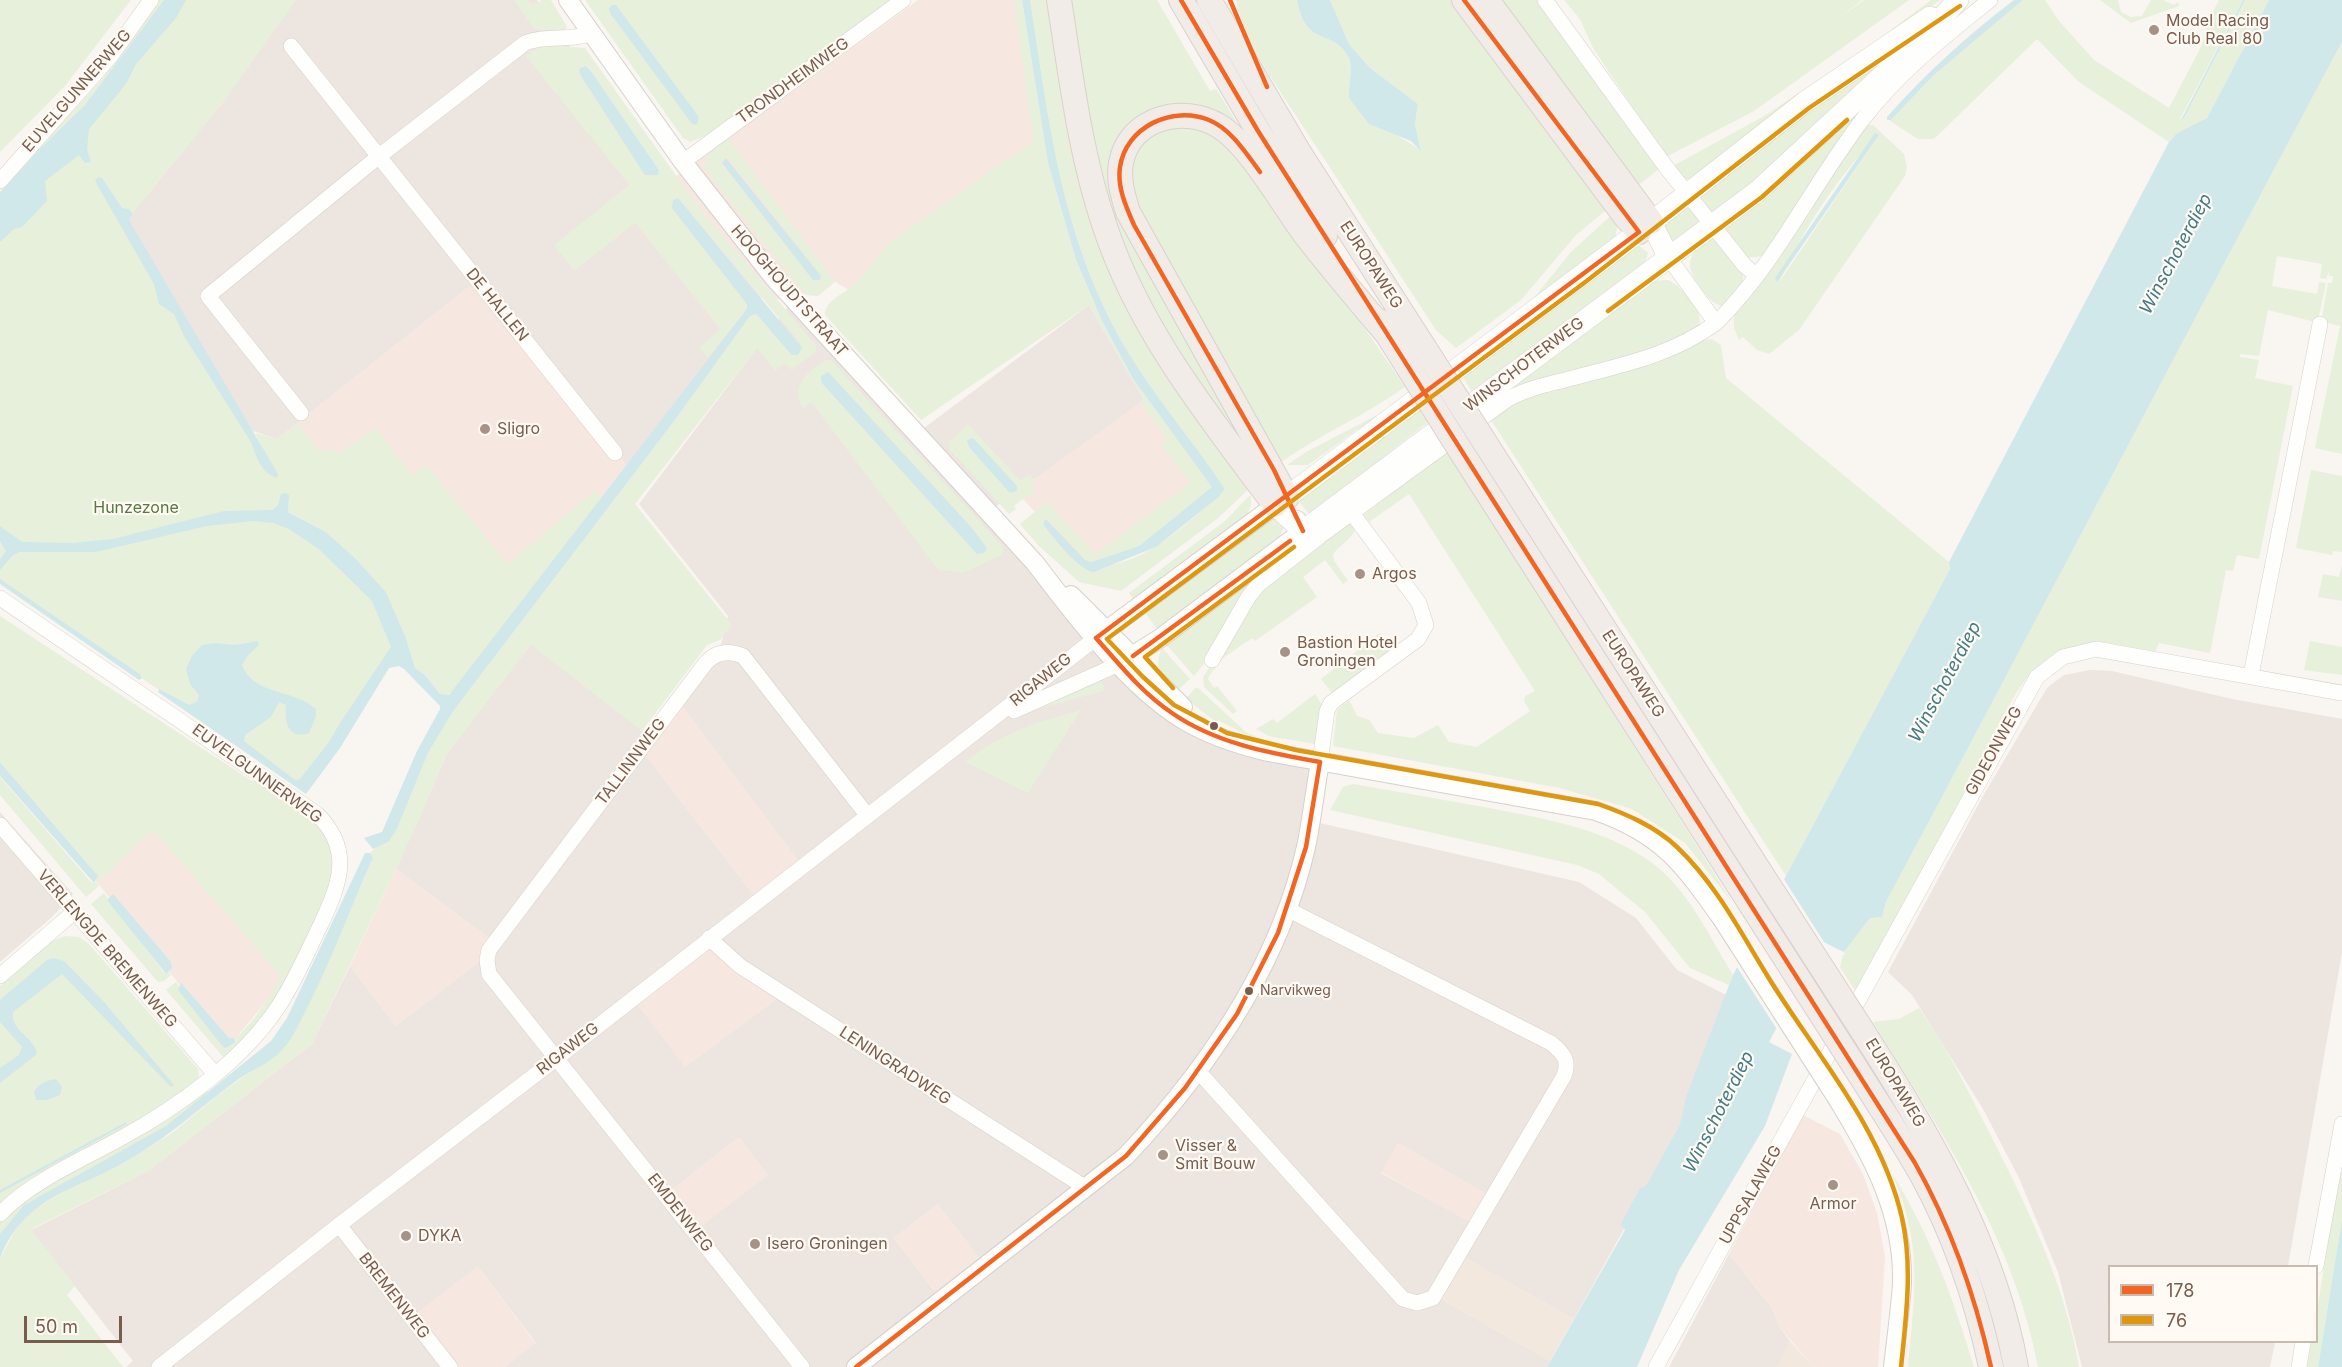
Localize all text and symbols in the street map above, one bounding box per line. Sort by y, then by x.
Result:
place label: Model Racing Club Real 80 [2166,11,2269,49]
marker: Model Racing Club Real 80 [2147,23,2161,37]
street label: EUVELGUNNERWEG [19,26,135,156]
street label: TRONDHEIMWEG [733,34,853,128]
water label: Winschoterdiep [2135,190,2217,318]
street label: EUROPAWEG [1336,218,1406,312]
street label: HOOGHOUDTSTRAAT [727,221,851,361]
street label: DE HALLEN [462,265,532,345]
street label: WINSCHOTERWEG [1460,314,1588,416]
place label: Sligro [497,419,540,439]
marker: Sligro [478,422,492,436]
park label: Hunzezone [93,498,179,518]
place label: Argos [1372,564,1417,584]
marker: Argos [1353,567,1367,581]
water label: Winschoterdiep [1904,618,1986,746]
street label: EUROPAWEG [1598,627,1668,721]
place label: Bastion Hotel Groningen [1297,633,1397,671]
marker: Bastion Hotel Groningen [1278,645,1292,659]
street label: RIGAWEG [1006,649,1076,711]
street label: GIDEONWEG [1962,703,2026,799]
street label: TALLINNWEG [592,715,670,809]
street label: EUVELGUNNERWEG [188,720,326,828]
unlabelled marker [1208,720,1220,732]
street label: VERLENGDE BREMENWEG [33,866,181,1032]
place label: Narvikweg [1260,983,1331,999]
marker: Narvikweg [1243,985,1255,997]
street label: RIGAWEG [533,1019,603,1079]
street label: LENINGRADWEG [836,1023,954,1109]
street label: EUROPAWEG [1861,1035,1929,1131]
water label: Winschoterdiep [1679,1048,1759,1176]
place label: Visser & Smit Bouw [1175,1136,1256,1174]
street label: UPPSALAWEG [1716,1142,1786,1248]
marker: Visser & Smit Bouw [1156,1148,1170,1162]
street label: EMDENWEG [643,1170,717,1256]
marker: Armor [1826,1178,1840,1192]
place label: Armor [1810,1194,1856,1214]
place label: DYKA [418,1226,462,1246]
marker: DYKA [399,1229,413,1243]
place label: Isero Groningen [767,1234,888,1254]
marker: Isero Groningen [748,1237,762,1251]
street label: BREMENWEG [354,1249,434,1343]
legend [2108,1265,2318,1343]
text: 178 [2166,1280,2194,1301]
scale bar [27,1304,124,1342]
text: 76 [2166,1310,2187,1331]
text: 50 m [35,1316,78,1337]

